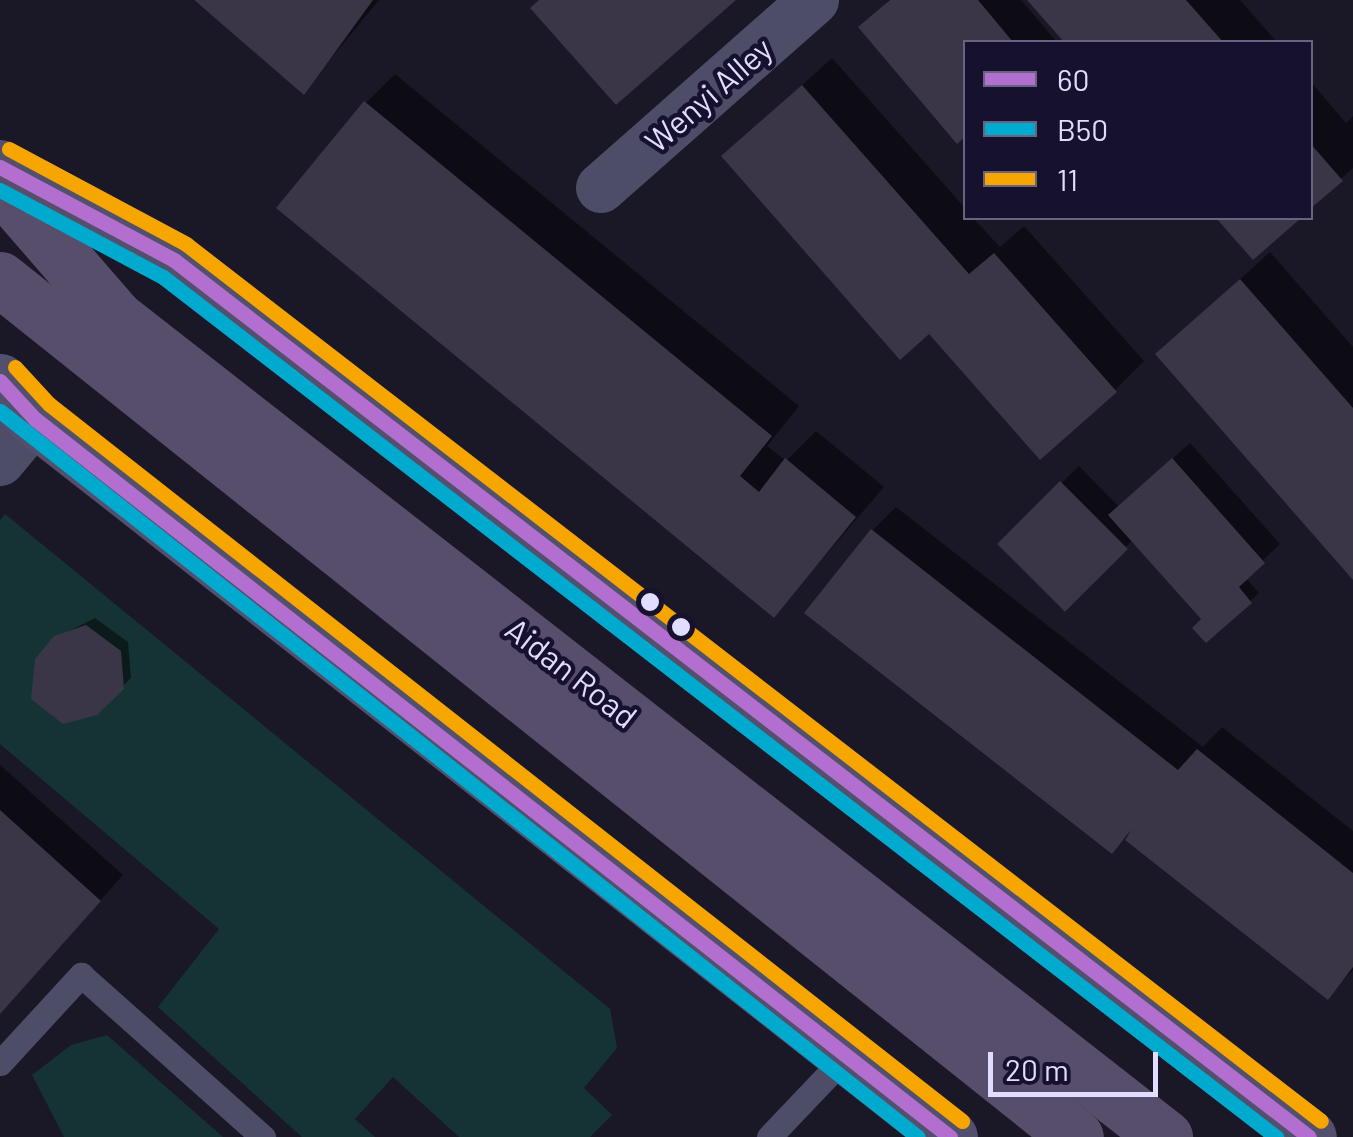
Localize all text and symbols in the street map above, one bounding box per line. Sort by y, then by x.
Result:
street label: Wenyi Alley [637,29,779,159]
legend [963,40,1313,220]
text: 60 [1057,61,1089,97]
text: B50 [1057,111,1108,147]
text: 11 [1057,161,1078,197]
unlabelled marker [640,592,660,612]
street label: Aidan Road [499,609,645,735]
unlabelled marker [671,617,691,637]
scale bar [993,1032,1163,1094]
text: 20 m [1005,1051,1069,1087]

